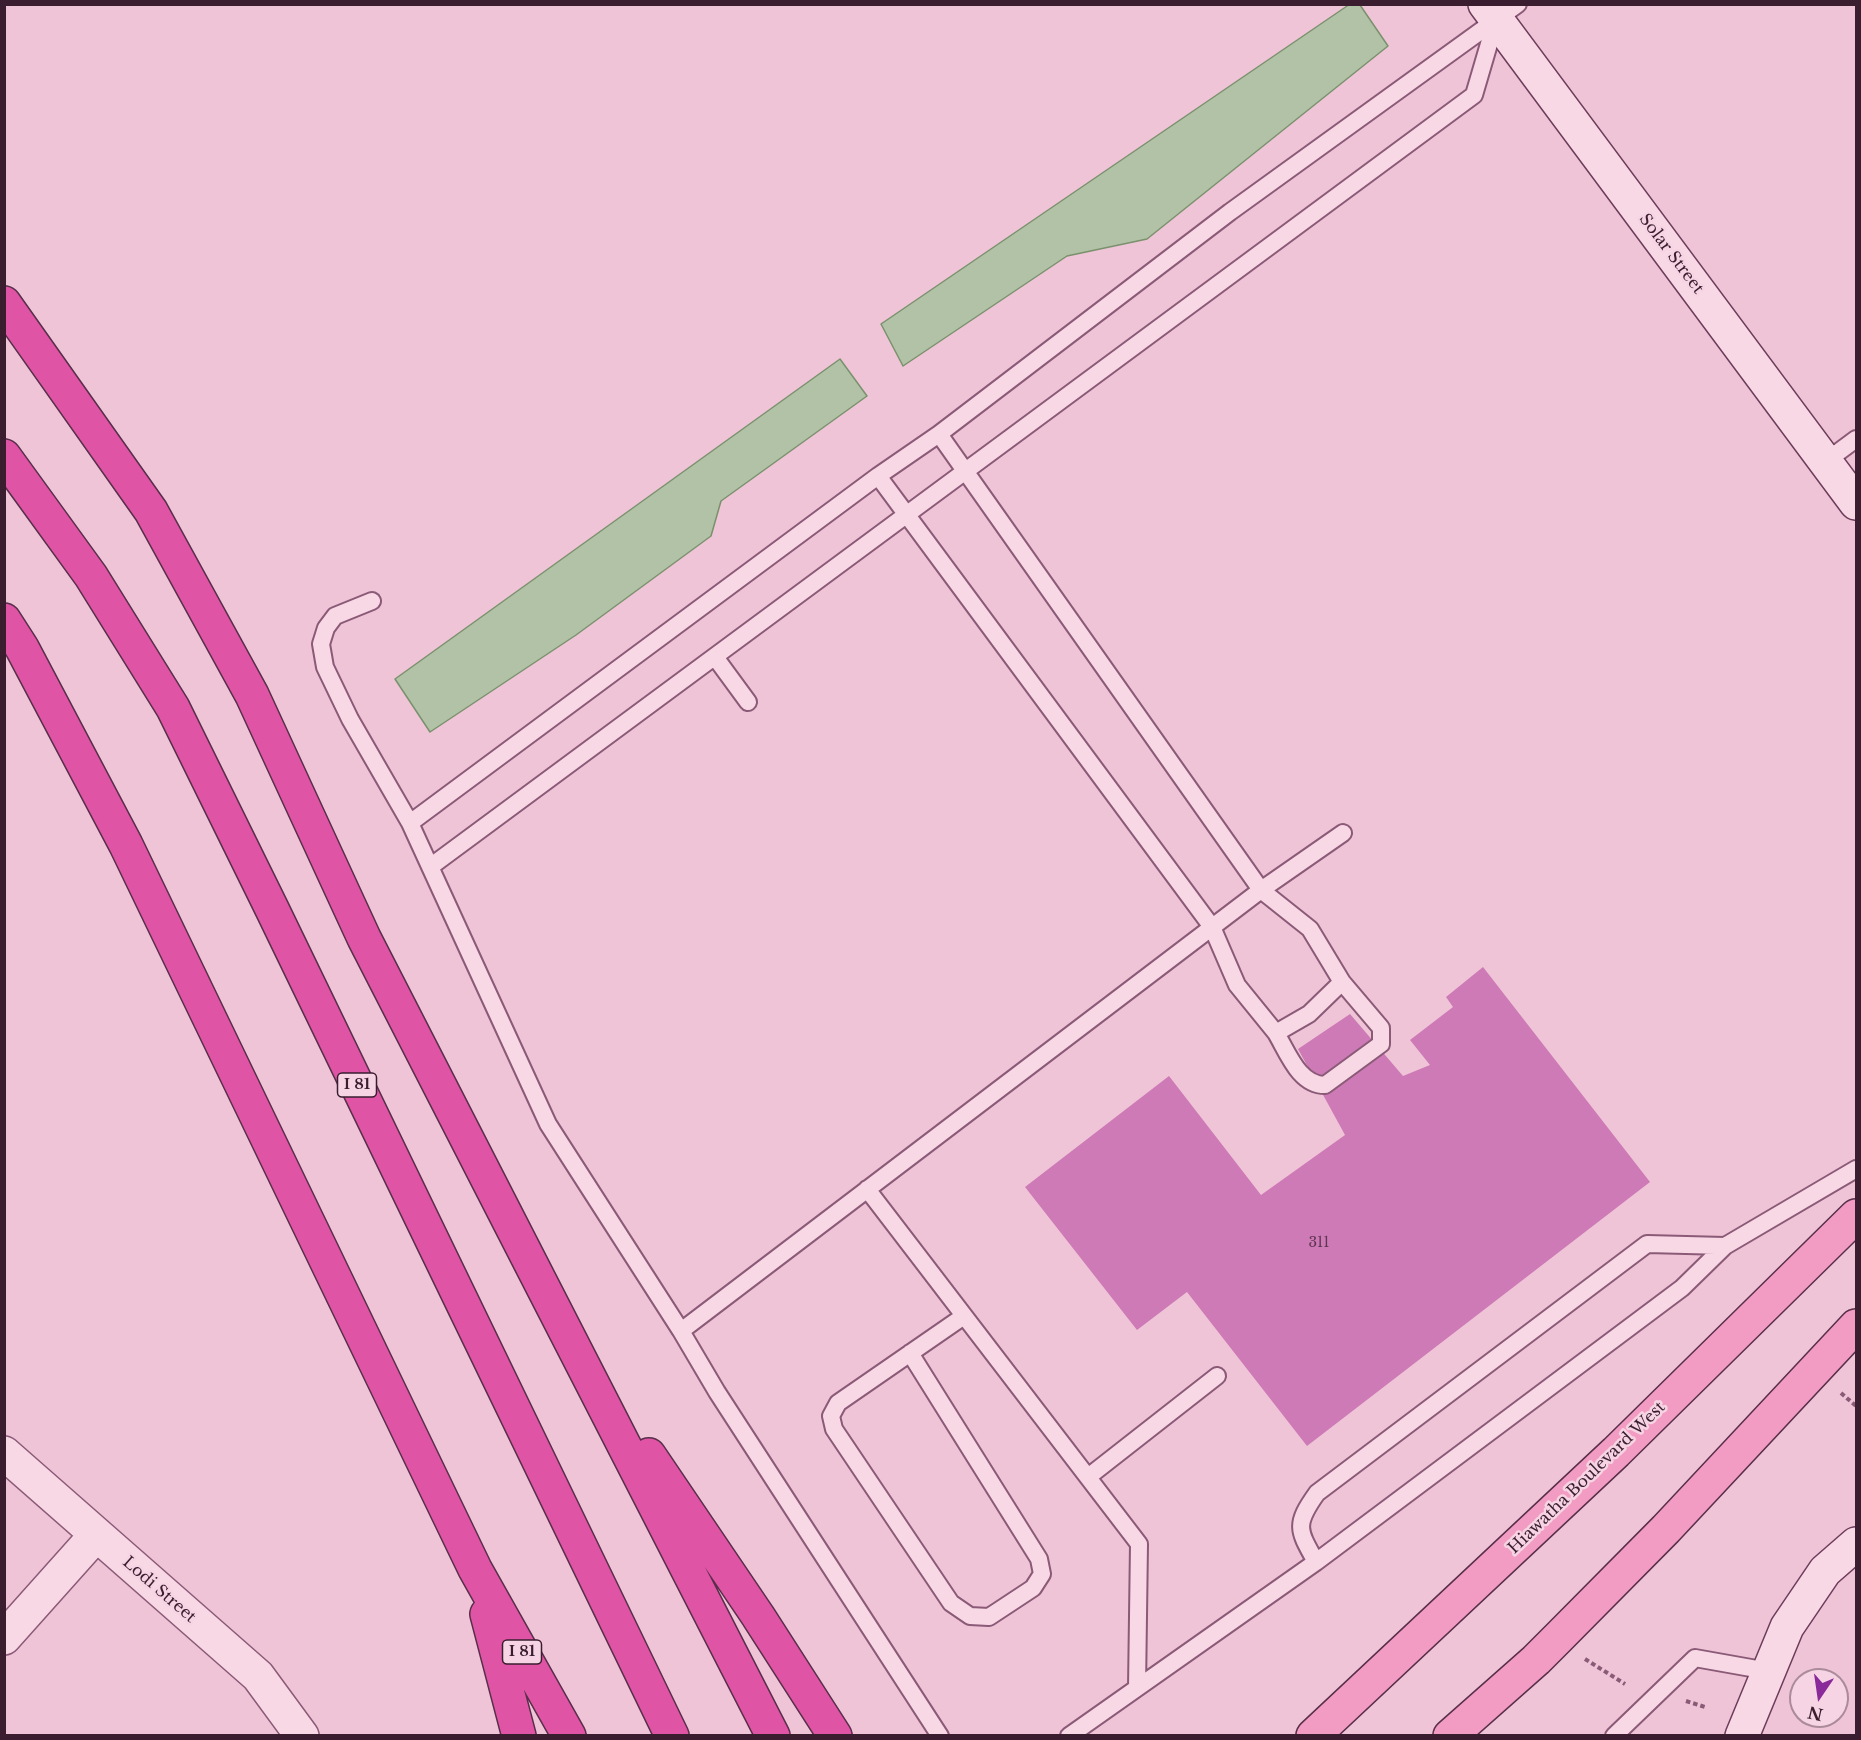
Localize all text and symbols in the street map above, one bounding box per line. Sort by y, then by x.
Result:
street label: Solar Street [1635,210,1707,298]
road number: I 81 [338,1073,376,1097]
house number: 311 [1308,1235,1330,1251]
street label: Hiawatha Boulevard West [1505,1398,1669,1558]
street label: Lodi Street [118,1553,200,1627]
road number: I 81 [502,1640,542,1664]
north arrow [1789,1668,1849,1728]
text: N [1806,1702,1825,1725]

